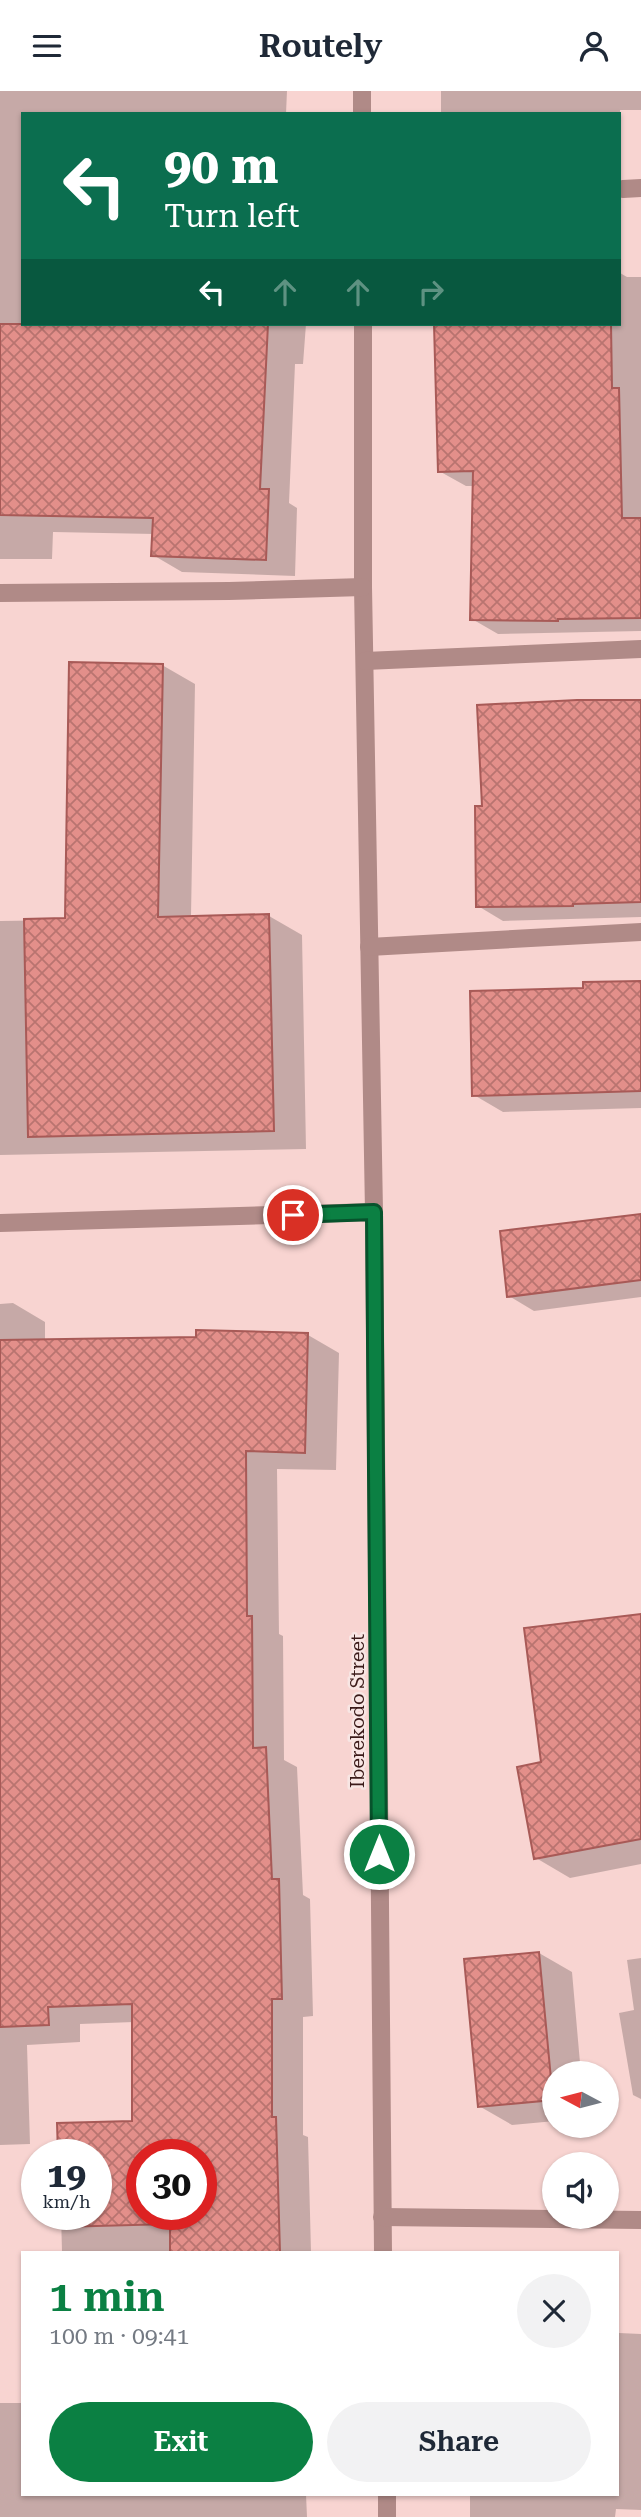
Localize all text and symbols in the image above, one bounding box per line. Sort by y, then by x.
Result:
icon: menu [28,27,66,65]
text: Routely [259,27,382,65]
icon: person [575,27,613,65]
text: 90 m [164,138,279,195]
icon: left [49,140,140,231]
text: Turn left [164,197,299,235]
icon: left [193,273,231,311]
icon: ahead [266,273,304,311]
icon: ahead [339,273,377,311]
icon: right [412,273,450,311]
pin [263,1185,323,1245]
icon: arrive [274,1196,312,1234]
street label: Iberekodo Street [346,1634,369,1788]
position arrow [342,1817,416,1891]
north arrow [542,2061,620,2139]
map controls [542,2061,619,2229]
speed limit sign: 30 [126,2139,217,2230]
button: sound [542,2152,619,2229]
text: 19 [47,2155,86,2196]
text: km/h [42,2191,91,2212]
text: 1 min [49,2272,165,2321]
button: close [517,2274,591,2348]
text: 100 m · 09:41 [49,2323,189,2350]
button: Exit [49,2402,313,2482]
button: Share [327,2402,591,2482]

